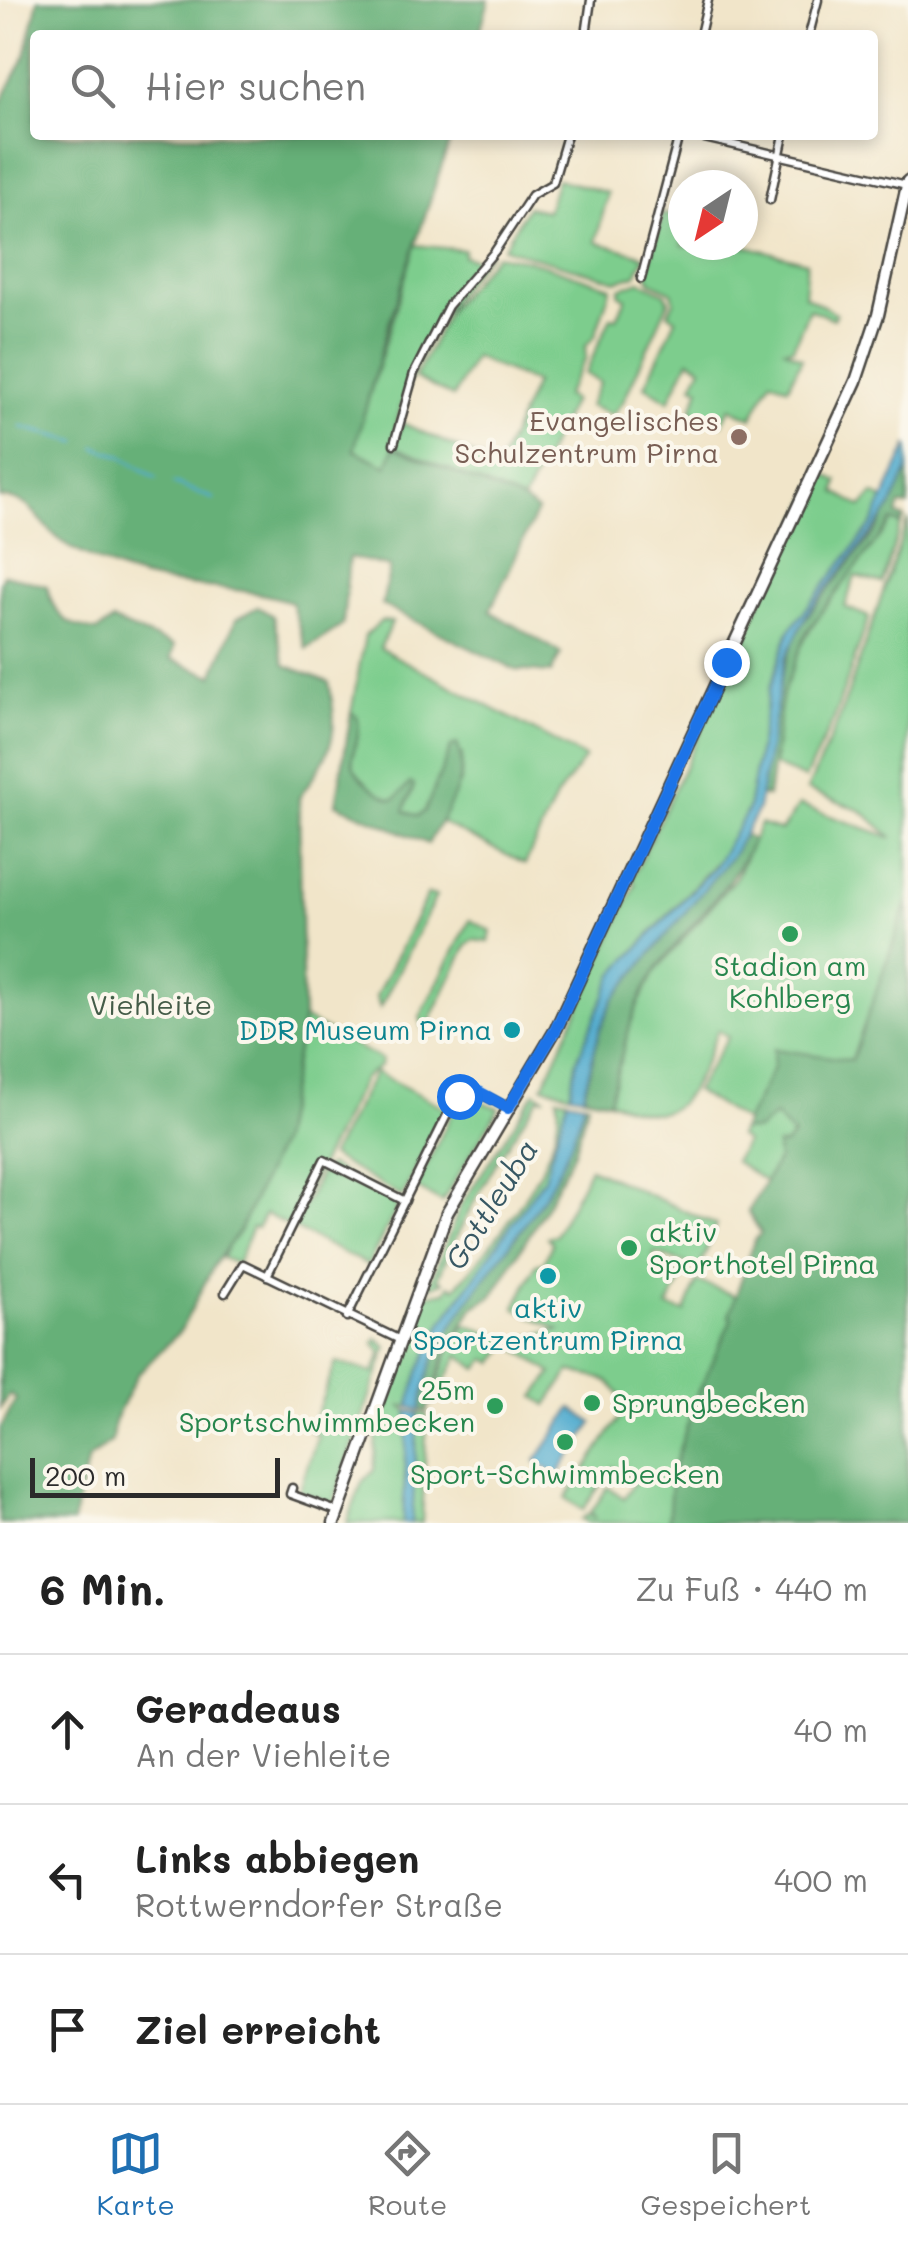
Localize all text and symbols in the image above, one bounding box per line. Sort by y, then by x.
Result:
search box [30,30,878,140]
icon: search [65,58,120,113]
text: Hier suchen [145,60,366,110]
north arrow [668,170,758,260]
place label: Evangelisches Schulzentrum Pirna [455,402,719,470]
marker: Evangelisches Schulzentrum Pirna [728,426,750,448]
route end [704,640,750,686]
marker: Stadion am Kohlberg [779,923,801,945]
place label: Stadion am Kohlberg [714,947,866,1015]
park label: Viehleite [90,986,212,1022]
place label: DDR Museum Pirna [239,1011,492,1047]
marker: DDR Museum Pirna [501,1019,523,1041]
route start [437,1074,483,1120]
water label: Gottleuba [434,1131,546,1277]
place label: aktiv Sporthotel Pirna [649,1213,876,1281]
marker: aktiv Sporthotel Pirna [618,1237,640,1259]
marker: aktiv Sportzentrum Pirna [537,1265,559,1287]
place label: aktiv Sportzentrum Pirna [413,1289,683,1357]
place label: 25m Sportschwimmbecken [179,1371,475,1439]
place label: Sprungbecken [612,1384,806,1420]
marker: Sprungbecken [581,1392,603,1414]
marker: 25m Sportschwimmbecken [484,1395,506,1417]
marker: Sport-Schwimmbecken [554,1431,576,1453]
scale bar [30,1453,280,1498]
place label: Sport-Schwimmbecken [410,1455,720,1491]
text: 200 m [45,1457,126,1493]
text: 6 Min. [40,1561,166,1616]
text: Zu Fuß · 440 m [636,1567,868,1609]
text: Geradeaus [135,1683,341,1733]
icon: ahead [40,1702,95,1757]
text: 40 m [794,1708,868,1750]
text: An der Viehleite [135,1733,391,1775]
text: Links abbiegen [135,1833,419,1883]
icon: left [40,1852,95,1907]
text: 400 m [774,1858,868,1900]
text: Rottwerndorfer Straße [135,1883,503,1925]
icon: arrive [40,2002,95,2057]
text: Ziel erreicht [135,2004,381,2054]
tab: Karte [97,2126,175,2222]
tab: Route [368,2126,447,2222]
tab: Gespeichert [641,2126,811,2222]

